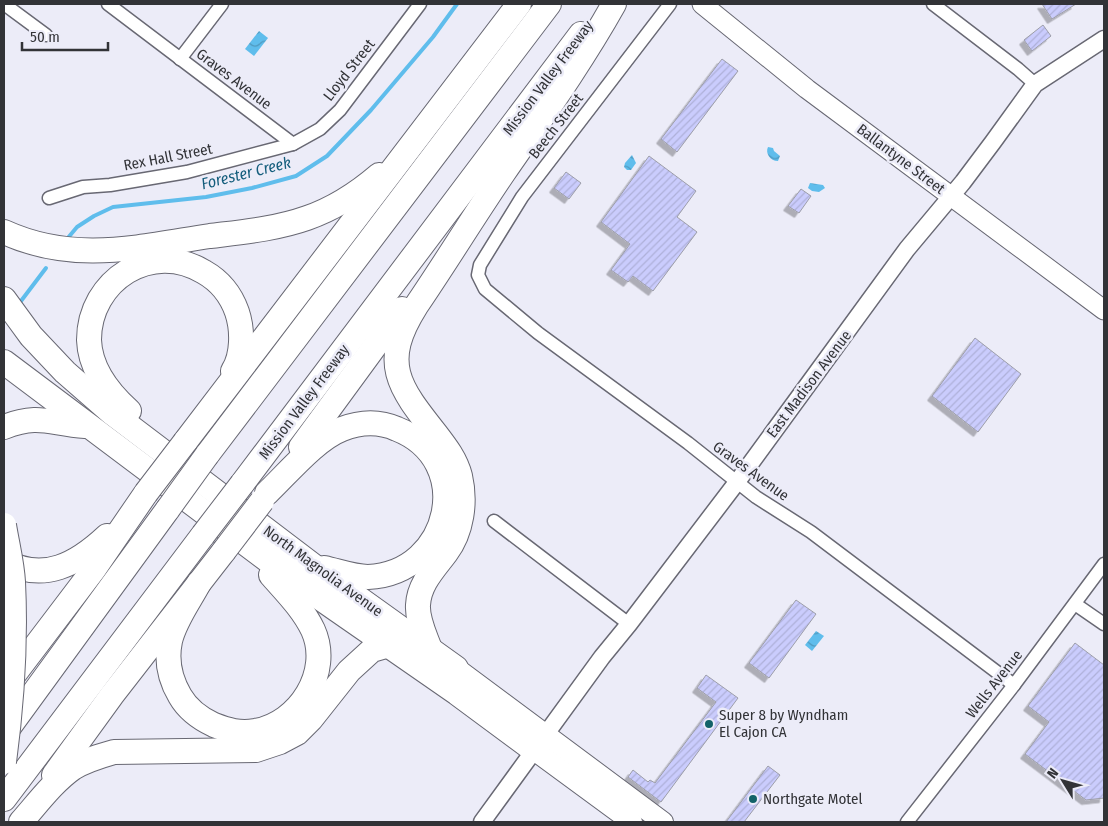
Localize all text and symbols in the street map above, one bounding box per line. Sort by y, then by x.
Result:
street label: Mission Valley Freeway [499,17,597,139]
scale bar [22,20,109,52]
text: 50 m [30,28,60,46]
street label: Lloyd Street [319,36,379,104]
street label: Graves Avenue [193,45,275,113]
street label: Beech Street [525,90,587,162]
street label: Ballantyne Street [853,120,949,198]
street label: Rex Hall Street [122,140,214,174]
water label: Forester Creek [199,153,293,193]
street label: East Madison Avenue [763,327,855,441]
street label: Mission Valley Freeway [255,341,353,463]
street label: Graves Avenue [709,437,793,505]
street label: North Magnolia Avenue [260,522,386,620]
street label: Wells Avenue [962,646,1026,722]
place label: Super 8 by Wyndham El Cajon CA [719,706,848,741]
marker: Super 8 by Wyndham El Cajon CA [703,718,715,730]
north arrow [1038,756,1088,806]
text: N [1044,765,1062,782]
place label: Northgate Motel [763,790,862,808]
marker: Northgate Motel [747,793,759,805]

